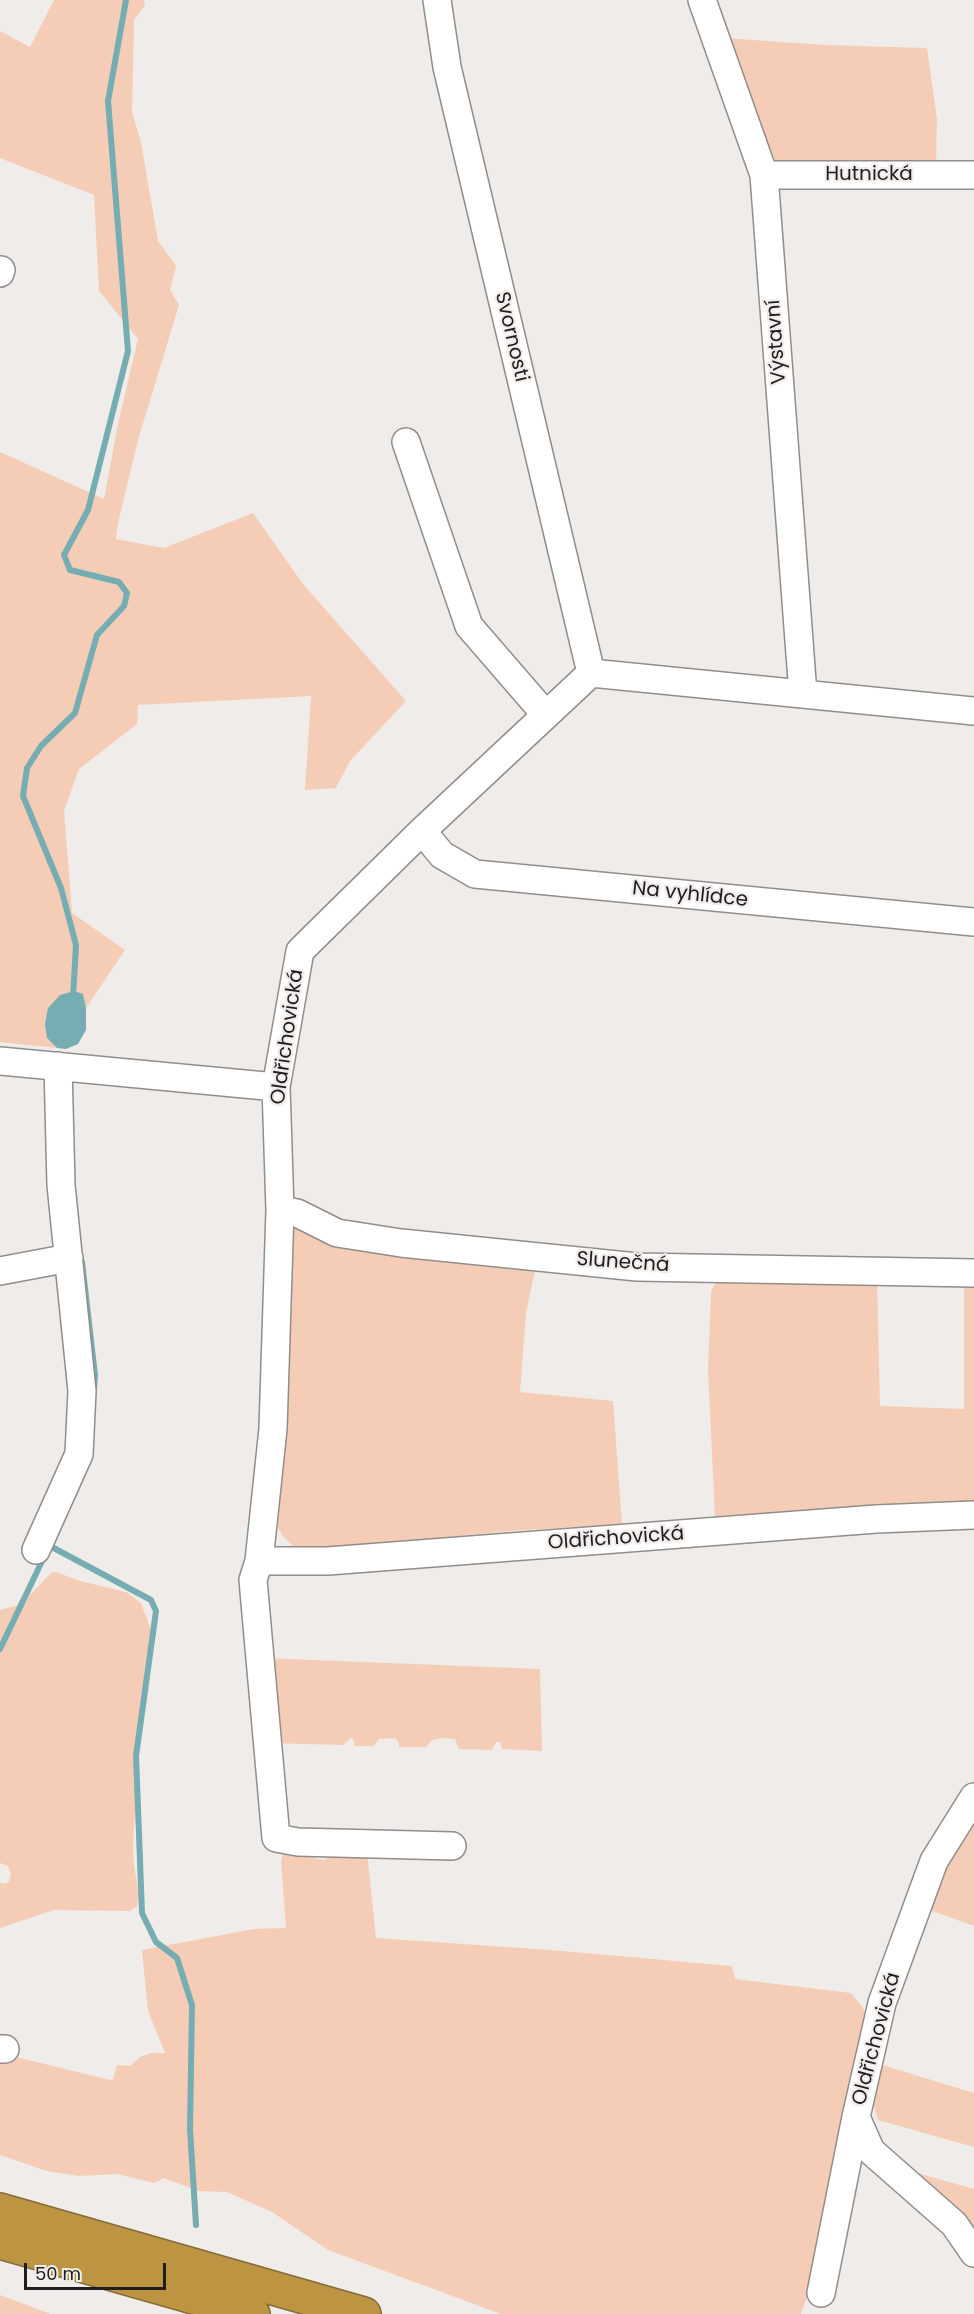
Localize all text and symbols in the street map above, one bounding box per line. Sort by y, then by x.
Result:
street label: Hutnická [825,163,913,187]
street label: Svornosti [489,290,533,384]
street label: Výstavní [762,299,792,385]
street label: Na vyhlídce [631,877,749,913]
street label: Oldřichovická [267,968,309,1106]
street label: Slunečná [576,1248,670,1278]
street label: Oldřichovická [547,1522,685,1556]
street label: Oldřichovická [848,1970,906,2108]
scale bar [27,2251,170,2289]
text: 50 m [35,2261,81,2286]

